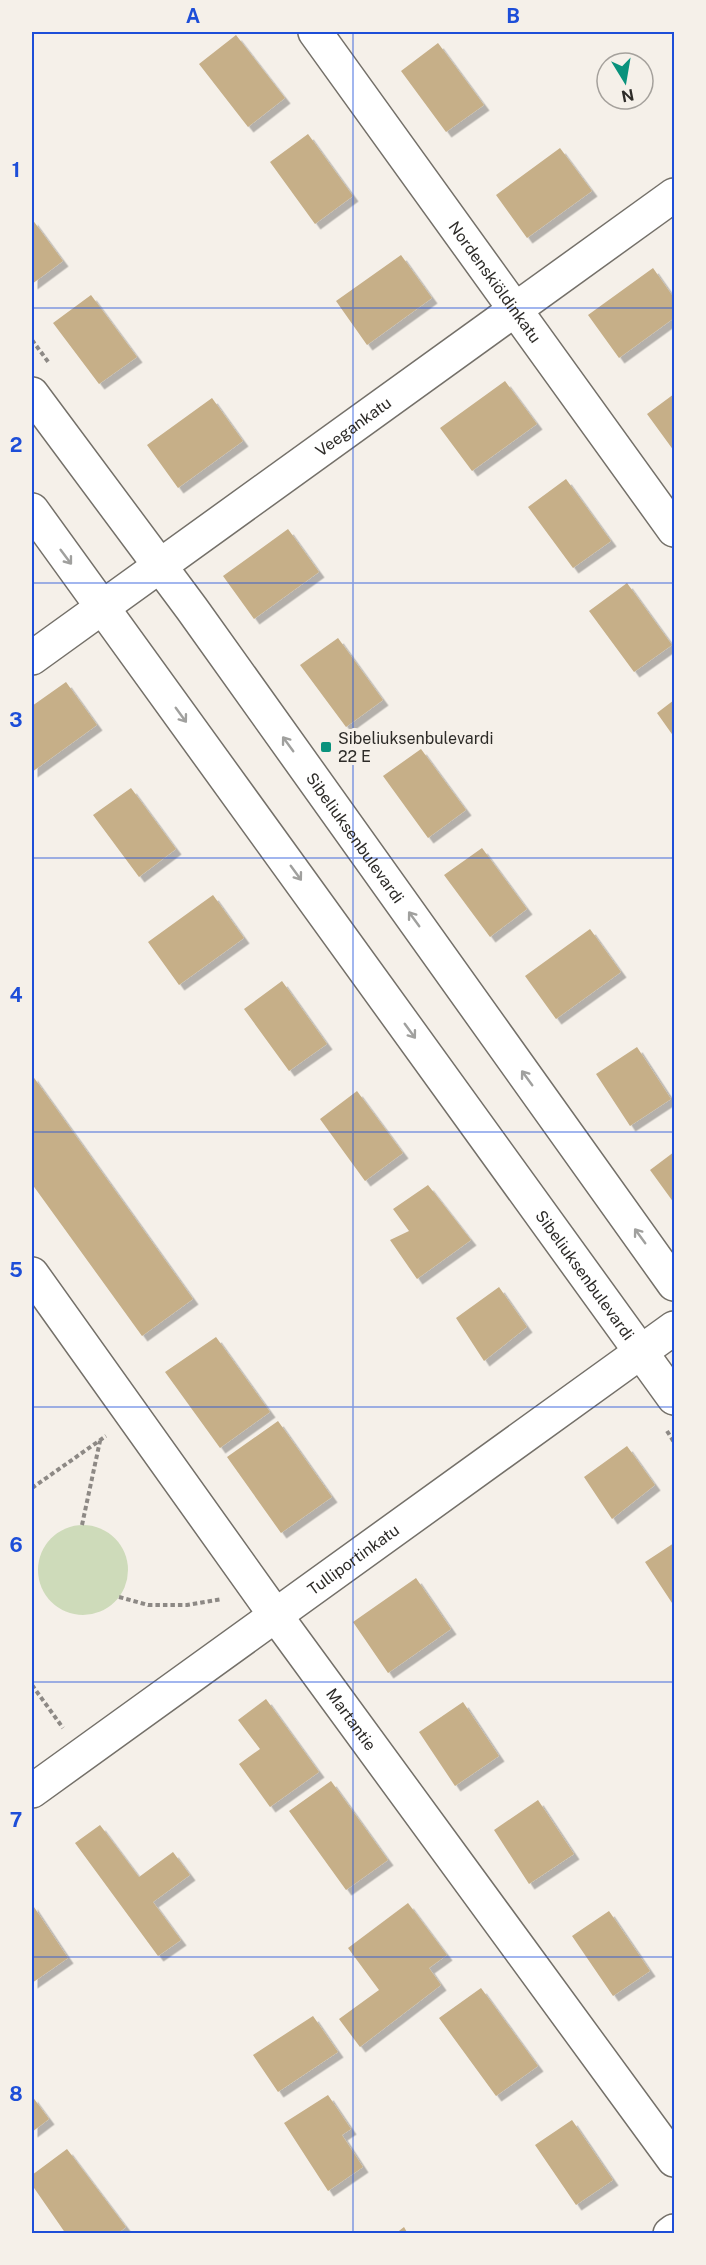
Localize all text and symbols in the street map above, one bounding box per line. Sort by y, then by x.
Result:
text: A [186,4,200,28]
text: B [506,4,520,28]
north arrow [595,51,655,111]
text: N [620,85,636,106]
text: 1 [12,158,20,182]
street label: Nordenskiöldinkatu [445,217,545,346]
street label: Veegankatu [312,393,395,460]
text: 2 [10,433,22,457]
one-way arrow [60,549,73,565]
one-way arrow [175,706,187,722]
text: 3 [9,708,23,732]
place label: Sibeliuksenbulevardi 22 E [338,729,493,766]
one-way arrow [282,736,294,752]
marker: Sibeliuksenbulevardi 22 E [319,740,333,754]
street label: Sibeliuksenbulevardi [302,769,408,907]
one-way arrow [289,864,302,880]
one-way arrow [407,912,420,928]
text: 4 [9,983,23,1007]
one-way arrow [404,1022,416,1038]
one-way arrow [521,1070,533,1086]
street label: Sibeliuksenbulevardi [532,1206,638,1344]
one-way arrow [634,1229,647,1245]
text: 5 [9,1258,23,1282]
street label: Tulliportinkatu [304,1520,403,1599]
text: 6 [9,1533,23,1557]
street label: Martantie [323,1684,380,1754]
text: 7 [10,1808,22,1832]
text: 8 [9,2082,23,2106]

